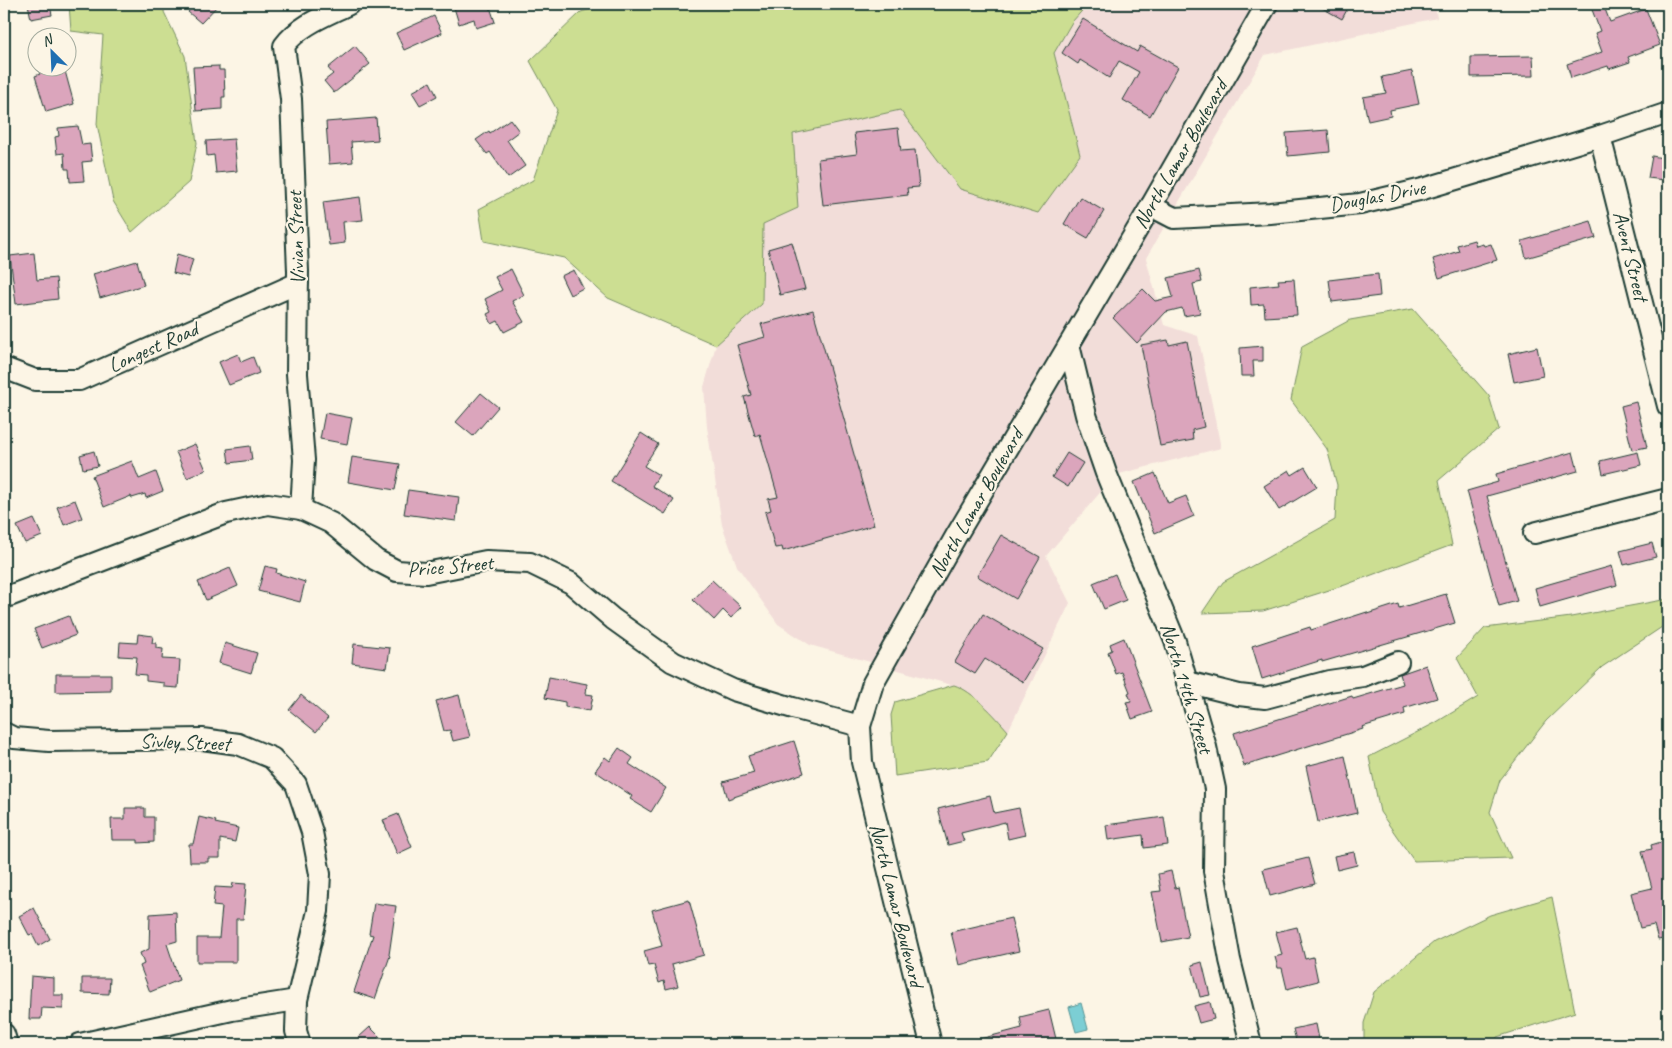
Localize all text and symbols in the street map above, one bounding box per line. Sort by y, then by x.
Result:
north arrow [28,28,78,78]
text: N [39,30,56,50]
street label: North Lamar Boulevard [1127,73,1235,233]
street label: Douglas Drive [1327,174,1428,218]
street label: Vivian Street [281,189,311,285]
street label: Avent Street [1607,208,1655,306]
street label: Longest Road [104,314,205,378]
street label: North Lamar Boulevard [923,422,1031,582]
street label: Price Street [406,549,496,583]
street label: North 14th Street [1155,620,1220,758]
street label: Sivley Street [140,727,234,757]
street label: North Lamar Boulevard [864,821,931,992]

